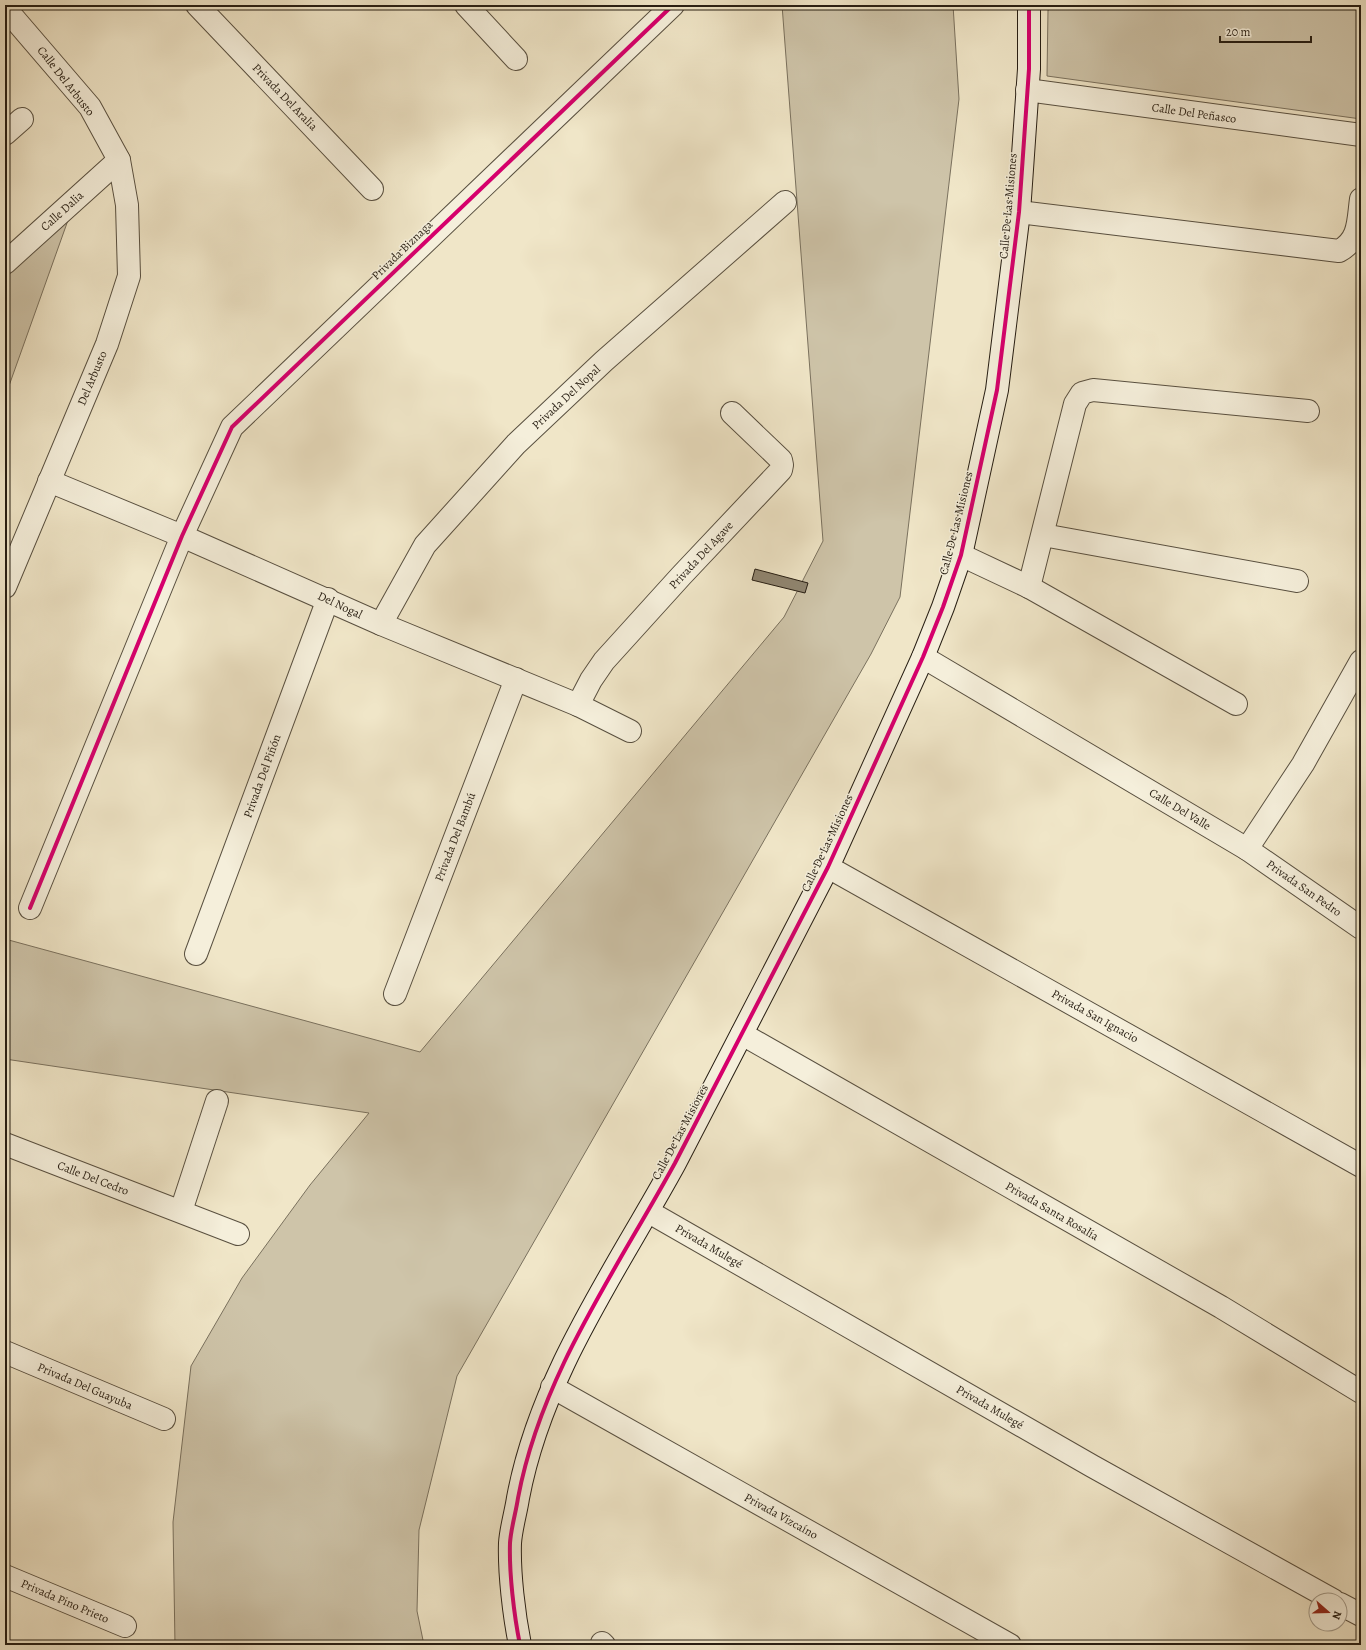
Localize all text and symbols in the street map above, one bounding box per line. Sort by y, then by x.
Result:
scale bar [1220,18,1311,44]
text: 20 m [1226,24,1250,40]
street label: Calle Del Arbusto [34,43,98,119]
street label: Privada Del Aralia [249,60,321,134]
street label: Calle Del Peñasco [1151,99,1237,127]
street label: Calle De Las Misiones [995,152,1021,260]
street label: Calle Dalia [37,187,87,235]
street label: Privada Biznaga [368,216,436,283]
street label: Del Arbusto [73,348,111,408]
street label: Privada Del Nopal [528,361,604,433]
street label: Calle De Las Misiones [935,469,977,576]
street label: Privada Del Agave [665,518,737,592]
street label: Del Nogal [315,588,365,622]
street label: Privada Del Piñón [239,732,285,820]
street label: Calle Del Valle [1146,784,1214,834]
street label: Privada Del Bambú [431,790,480,884]
street label: Calle De Las Misiones [797,791,857,894]
street label: Privada San Pedro [1263,856,1345,920]
street label: Privada San Ignacio [1049,985,1141,1047]
street label: Calle De Las Misiones [648,1081,712,1183]
street label: Calle Del Cedro [55,1157,131,1199]
street label: Privada Santa Rosalía [1002,1178,1102,1244]
street label: Privada Mulegé [672,1220,746,1272]
street label: Privada Del Guayuba [35,1359,135,1413]
street label: Privada Mulegé [953,1381,1027,1433]
street label: Privada Vizcaíno [741,1489,821,1543]
street label: Privada Pino Prieto [19,1575,112,1627]
north arrow [1308,1592,1348,1632]
text: N [1329,1609,1345,1622]

